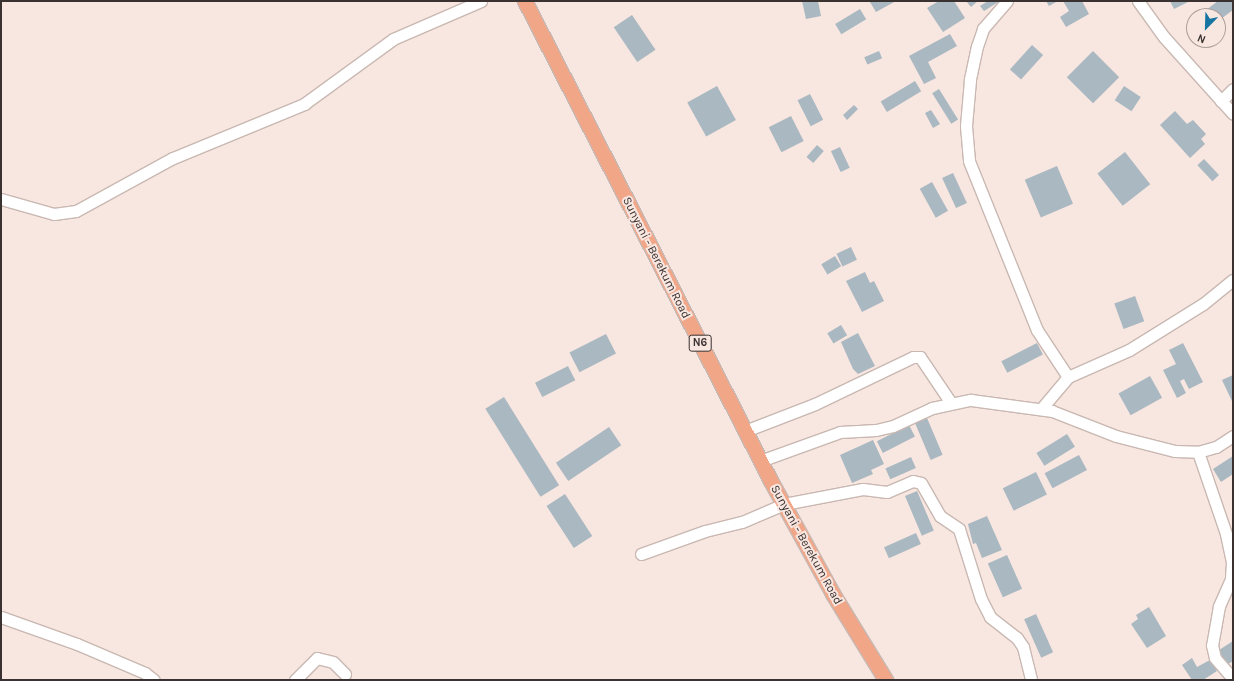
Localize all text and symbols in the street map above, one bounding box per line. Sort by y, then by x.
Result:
north arrow [1186,8,1226,48]
text: N [1195,31,1208,46]
street label: Sunyani - Berekum Road [619,195,693,321]
road number: N6 [688,334,712,352]
street label: Sunyani - Berekum Road [767,483,845,607]

